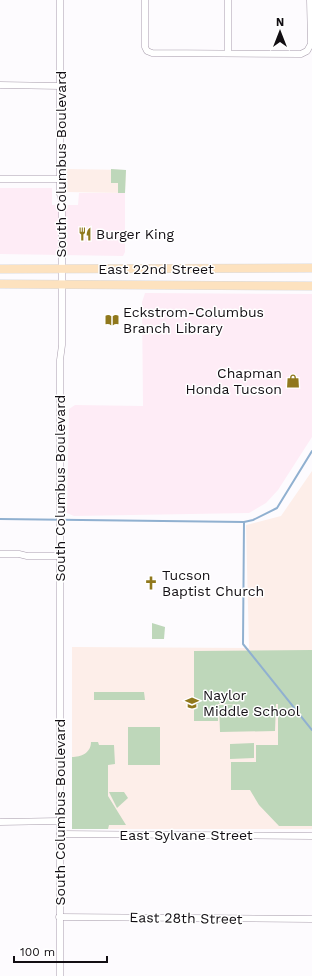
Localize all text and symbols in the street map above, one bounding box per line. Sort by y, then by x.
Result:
north arrow [260,12,300,52]
text: N [276,16,284,29]
street label: South Columbus Boulevard [53,71,69,257]
restaurant icon: Burger King [77,226,93,242]
place label: Burger King [96,226,174,242]
street label: East 22nd Street [98,261,214,277]
place label: Eckstrom-Columbus Branch Library [123,304,264,336]
library icon: Eckstrom-Columbus Branch Library [104,312,120,328]
place label: Chapman Honda Tucson [186,365,282,397]
shop icon: Chapman Honda Tucson [285,373,301,389]
street label: South Columbus Boulevard [52,395,68,581]
place label: Tucson Baptist Church [162,567,264,599]
church icon: Tucson Baptist Church [143,575,159,591]
place label: Naylor Middle School [203,687,301,719]
school or university icon: Naylor Middle School [184,695,200,711]
street label: South Columbus Boulevard [52,719,68,905]
street label: East Sylvane Street [119,827,253,843]
street label: East 28th Street [129,909,243,927]
scale bar [14,938,107,964]
text: 100 m [20,945,55,959]

